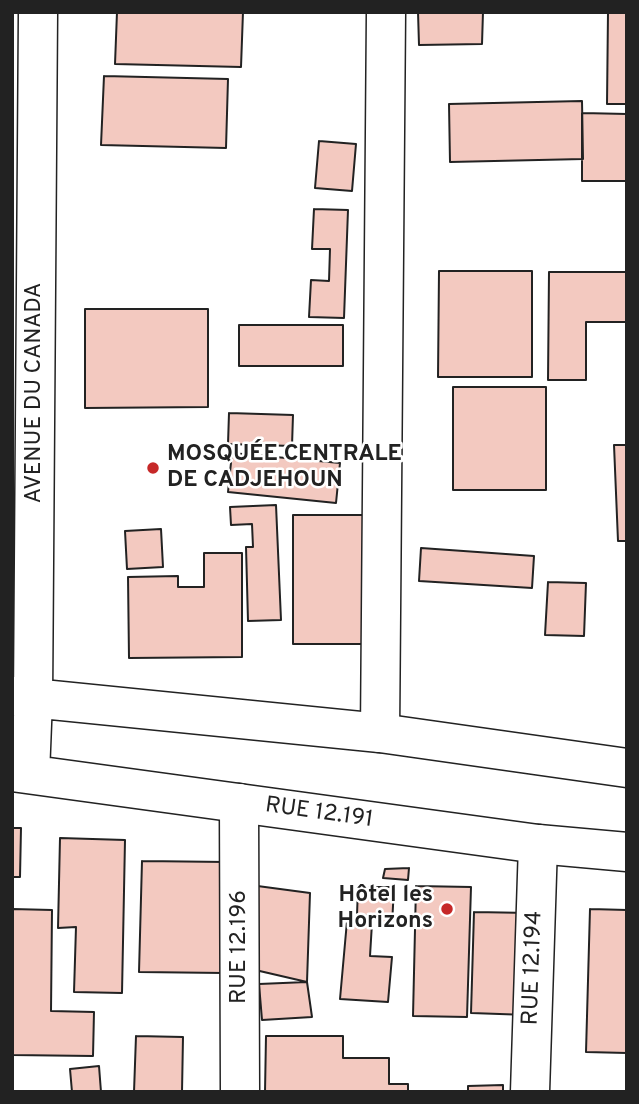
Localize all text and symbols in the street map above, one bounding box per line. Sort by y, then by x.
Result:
street label: AVENUE DU CANADA [21,283,49,503]
place label: MOSQUÉE CENTRALE DE CADJEHOUN [167,441,402,495]
marker: MOSQUÉE CENTRALE DE CADJEHOUN [145,460,161,476]
street label: RUE 12.191 [263,793,375,835]
place label: Hôtel les Horizons [338,882,433,936]
street label: RUE 12.196 [226,890,254,1004]
marker: Hôtel les Horizons [439,901,455,917]
street label: RUE 12.194 [518,910,550,1026]

